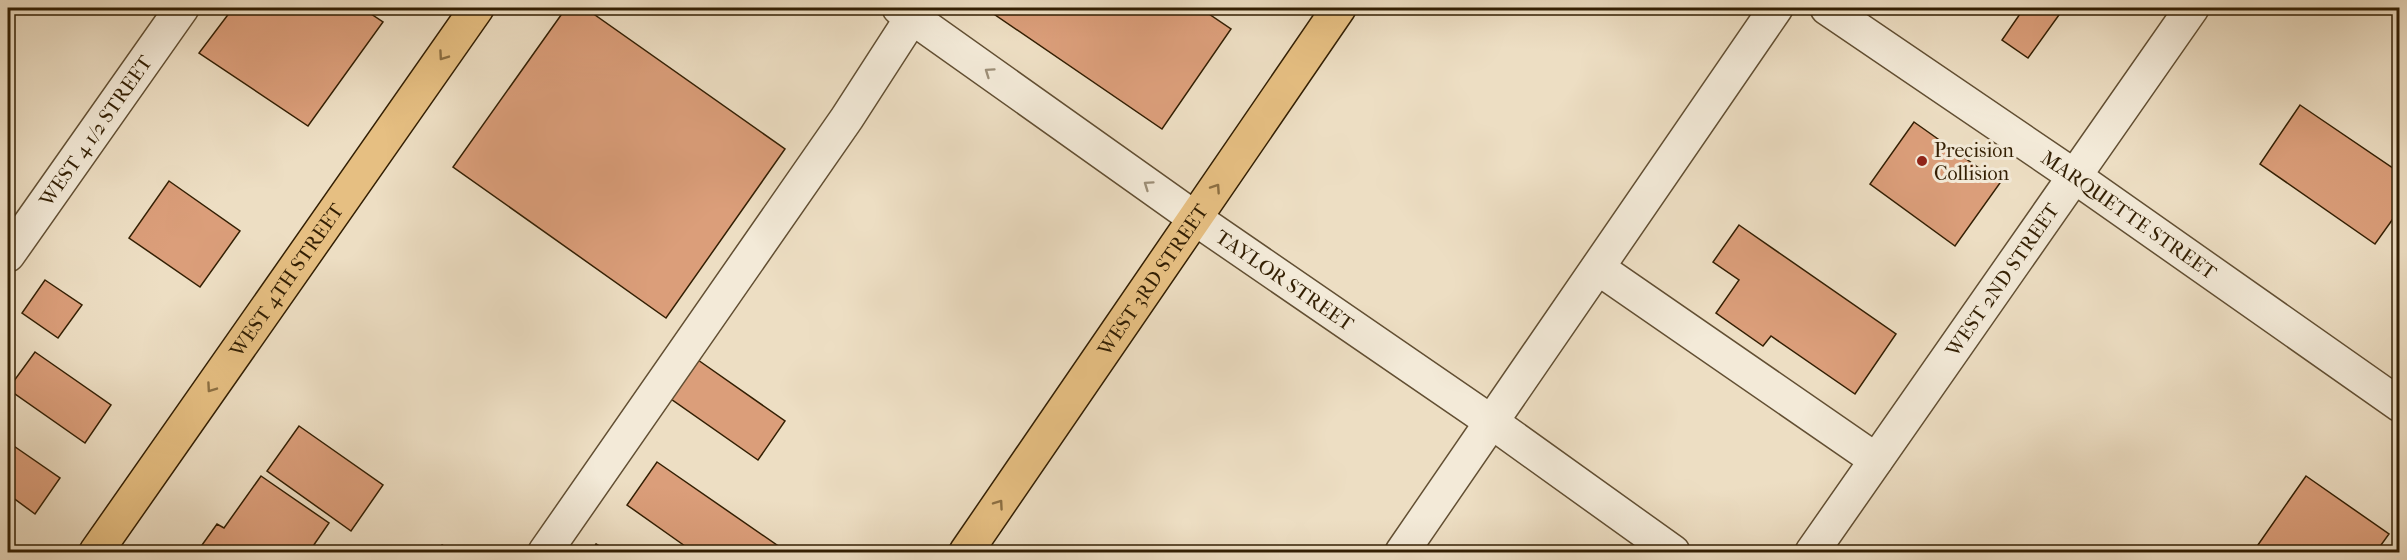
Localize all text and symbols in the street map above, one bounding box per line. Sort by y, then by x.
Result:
one-way arrow [439,49,450,60]
street label: WEST 4 1/2 STREET [34,51,157,211]
one-way arrow [985,68,996,79]
place label: Precision Collision [1934,139,2014,185]
street label: MARQUETTE STREET [2037,146,2221,284]
marker: Precision Collision [1915,154,1929,168]
one-way arrow [1143,181,1154,192]
one-way arrow [1209,184,1221,194]
street label: WEST 4TH STREET [224,199,348,362]
street label: WEST 3RD STREET [1092,199,1213,361]
street label: WEST 2ND STREET [1940,199,2064,362]
street label: TAYLOR STREET [1211,225,1358,336]
one-way arrow [207,381,218,392]
one-way arrow [992,500,1003,511]

